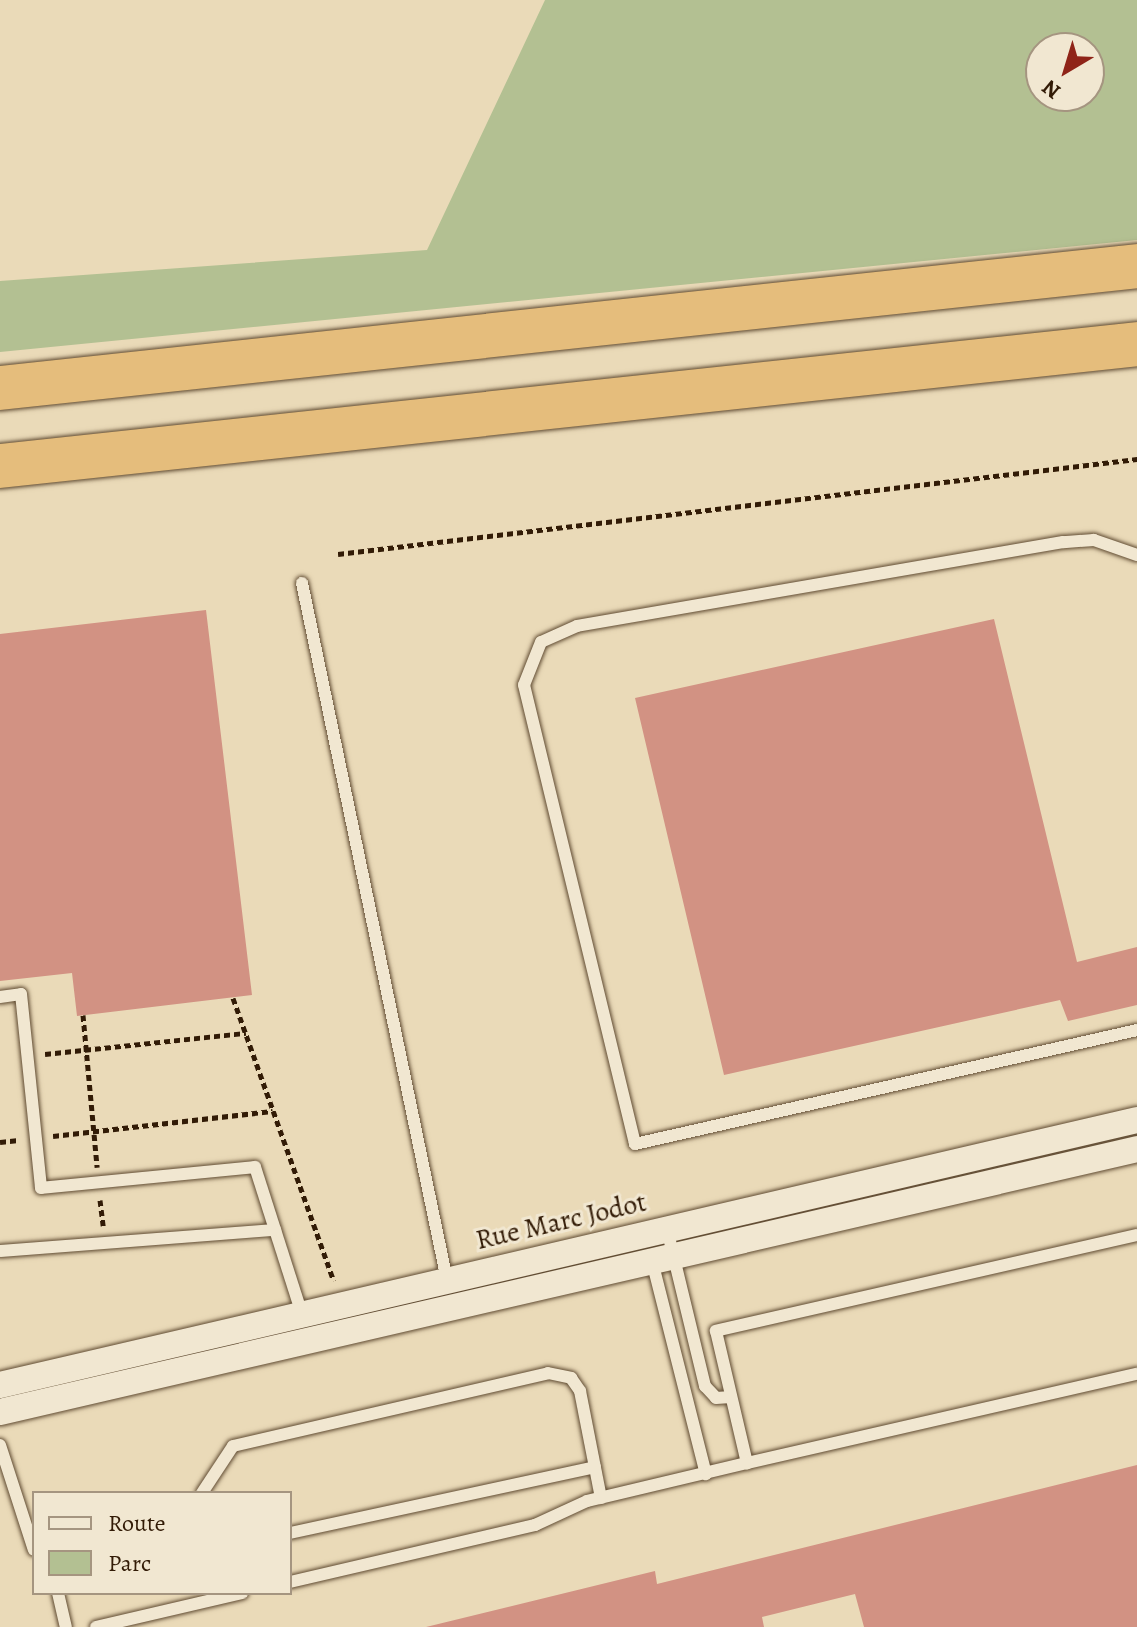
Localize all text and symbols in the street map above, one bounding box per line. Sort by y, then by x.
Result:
north arrow [1025,32,1105,112]
text: N [1036,73,1067,106]
street label: Rue Marc Jodot [472,1185,650,1257]
legend [32,1491,292,1595]
text: Route [108,1507,166,1539]
text: Parc [108,1547,151,1579]

